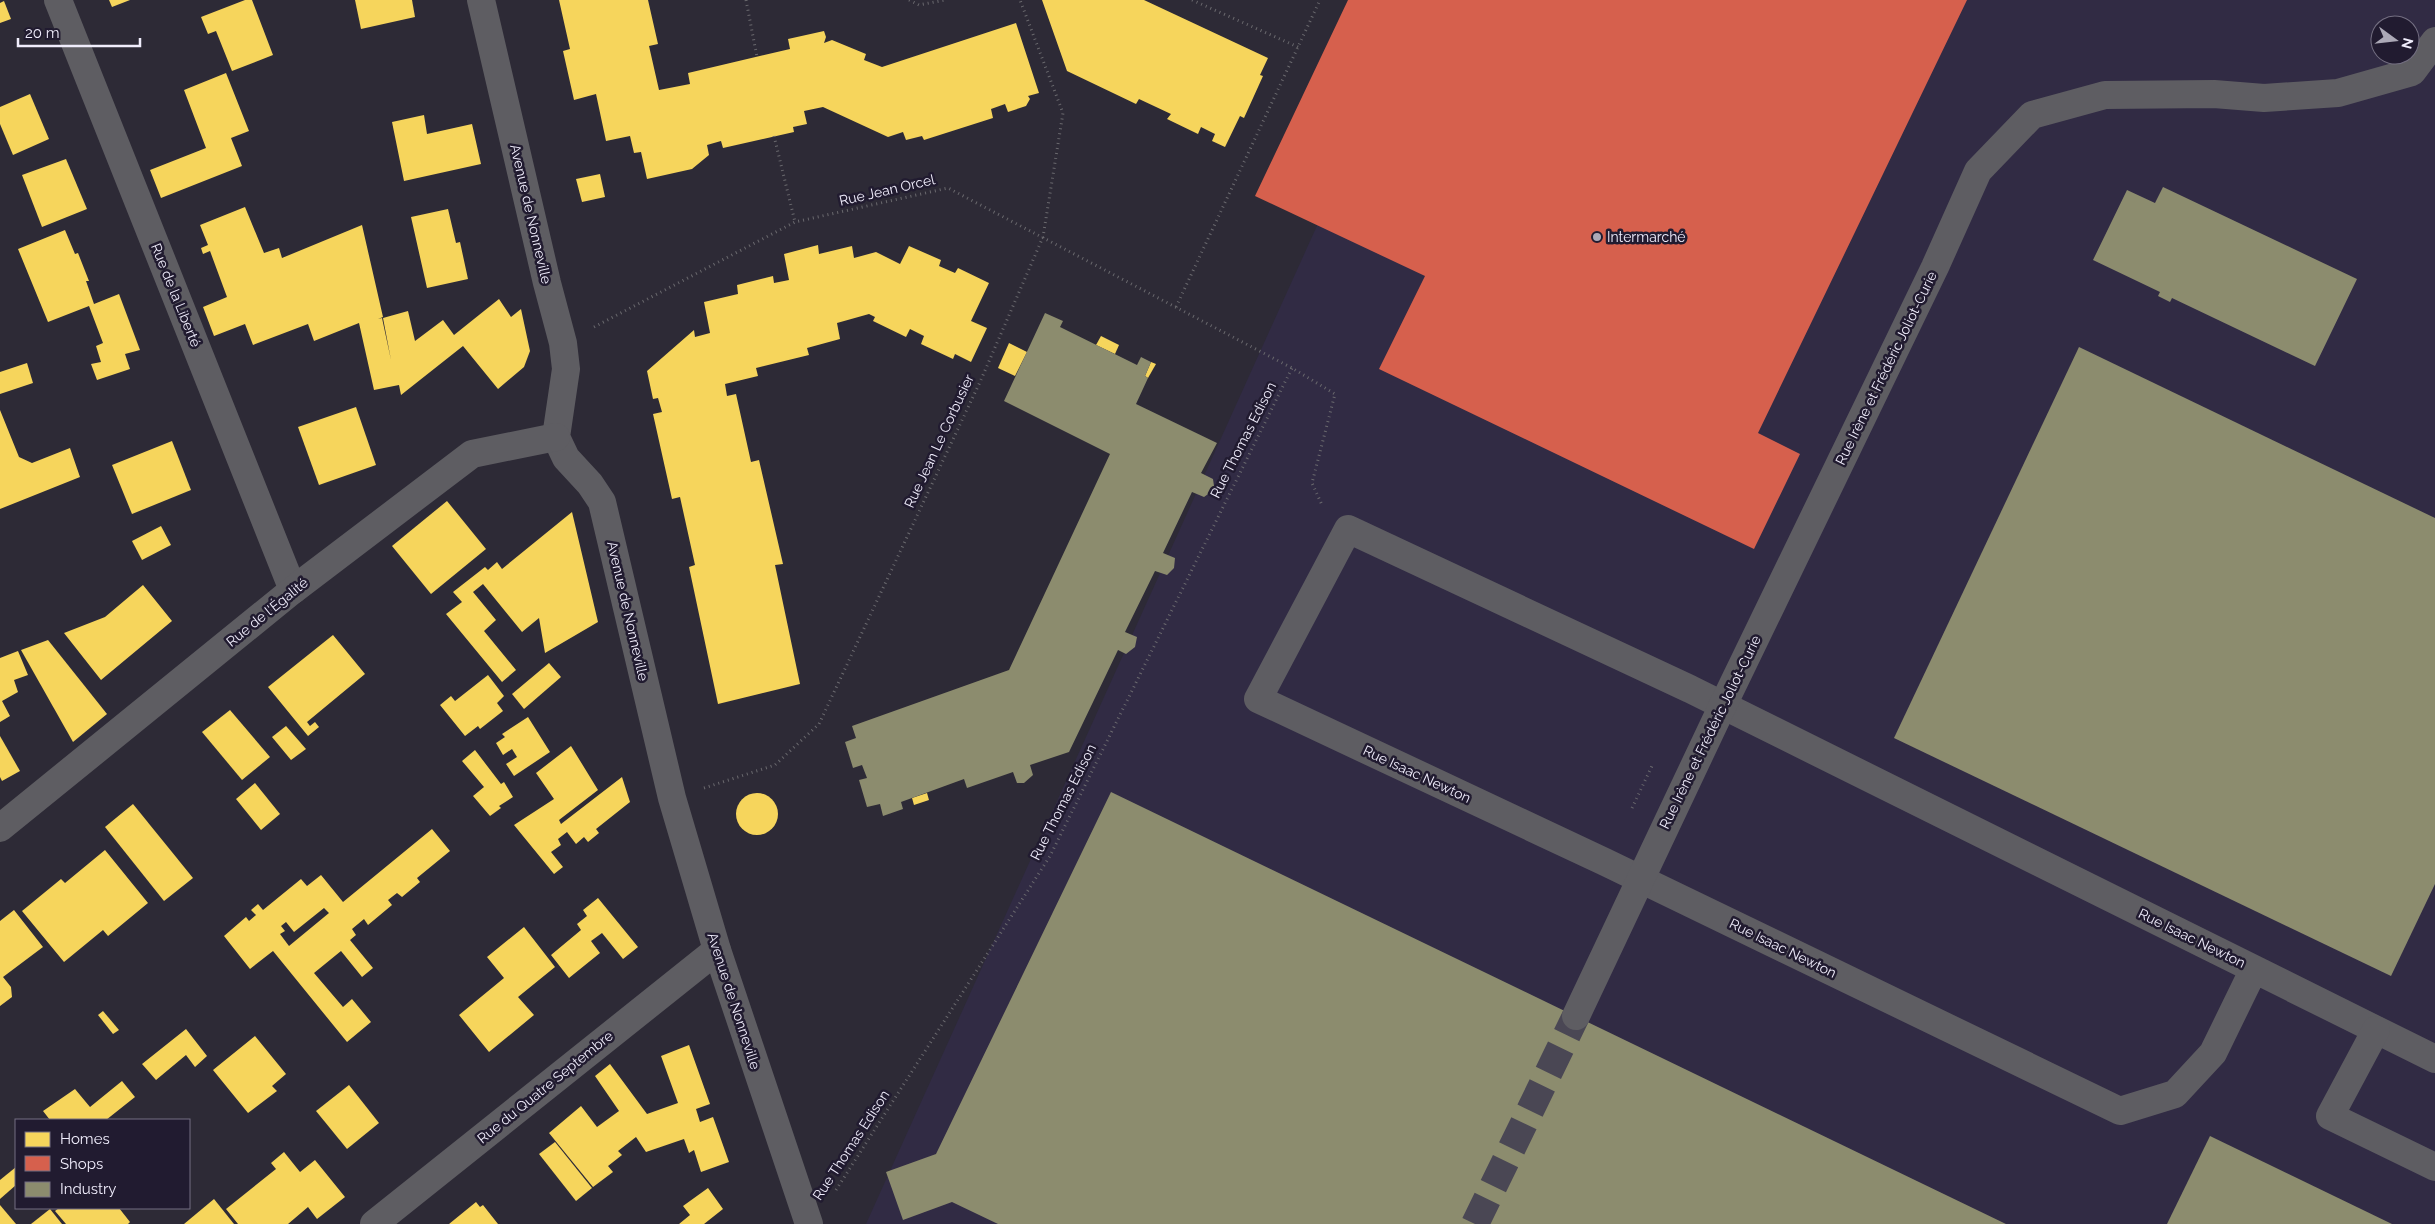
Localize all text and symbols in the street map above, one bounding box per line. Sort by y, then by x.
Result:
scale bar [18,15,140,47]
north arrow [2370,15,2420,65]
text: 20 m [25,24,60,42]
text: N [2398,36,2417,51]
street label: Avenue de Nonneville [507,143,555,285]
street label: Rue Jean Orcel [838,171,937,209]
place label: Intermarché [1607,229,1686,245]
marker: Intermarché [1591,231,1603,243]
street label: Rue de la Liberté [148,241,204,349]
street label: Rue Irène et Frédéric Joliot-Curie [1832,269,1940,467]
street label: Rue Jean Le Corbusier [901,372,977,510]
street label: Rue Thomas Edison [1207,379,1279,501]
street label: Avenue de Nonneville [604,540,652,682]
street label: Rue de l'Égalité [222,573,311,650]
street label: Rue Irène et Frédéric Joliot-Curie [1656,633,1764,831]
street label: Rue Thomas Edison [1027,741,1099,863]
street label: Rue Isaac Newton [1361,742,1473,806]
street label: Rue Isaac Newton [2136,905,2248,971]
street label: Rue Isaac Newton [1727,915,1839,981]
street label: Avenue de Nonneville [704,931,764,1071]
street label: Rue du Quatre Septembre [474,1027,616,1147]
street label: Rue Thomas Edison [809,1087,893,1203]
legend [15,1119,190,1209]
text: Homes [60,1130,110,1148]
text: Shops [60,1155,103,1173]
text: Industry [60,1180,116,1198]

